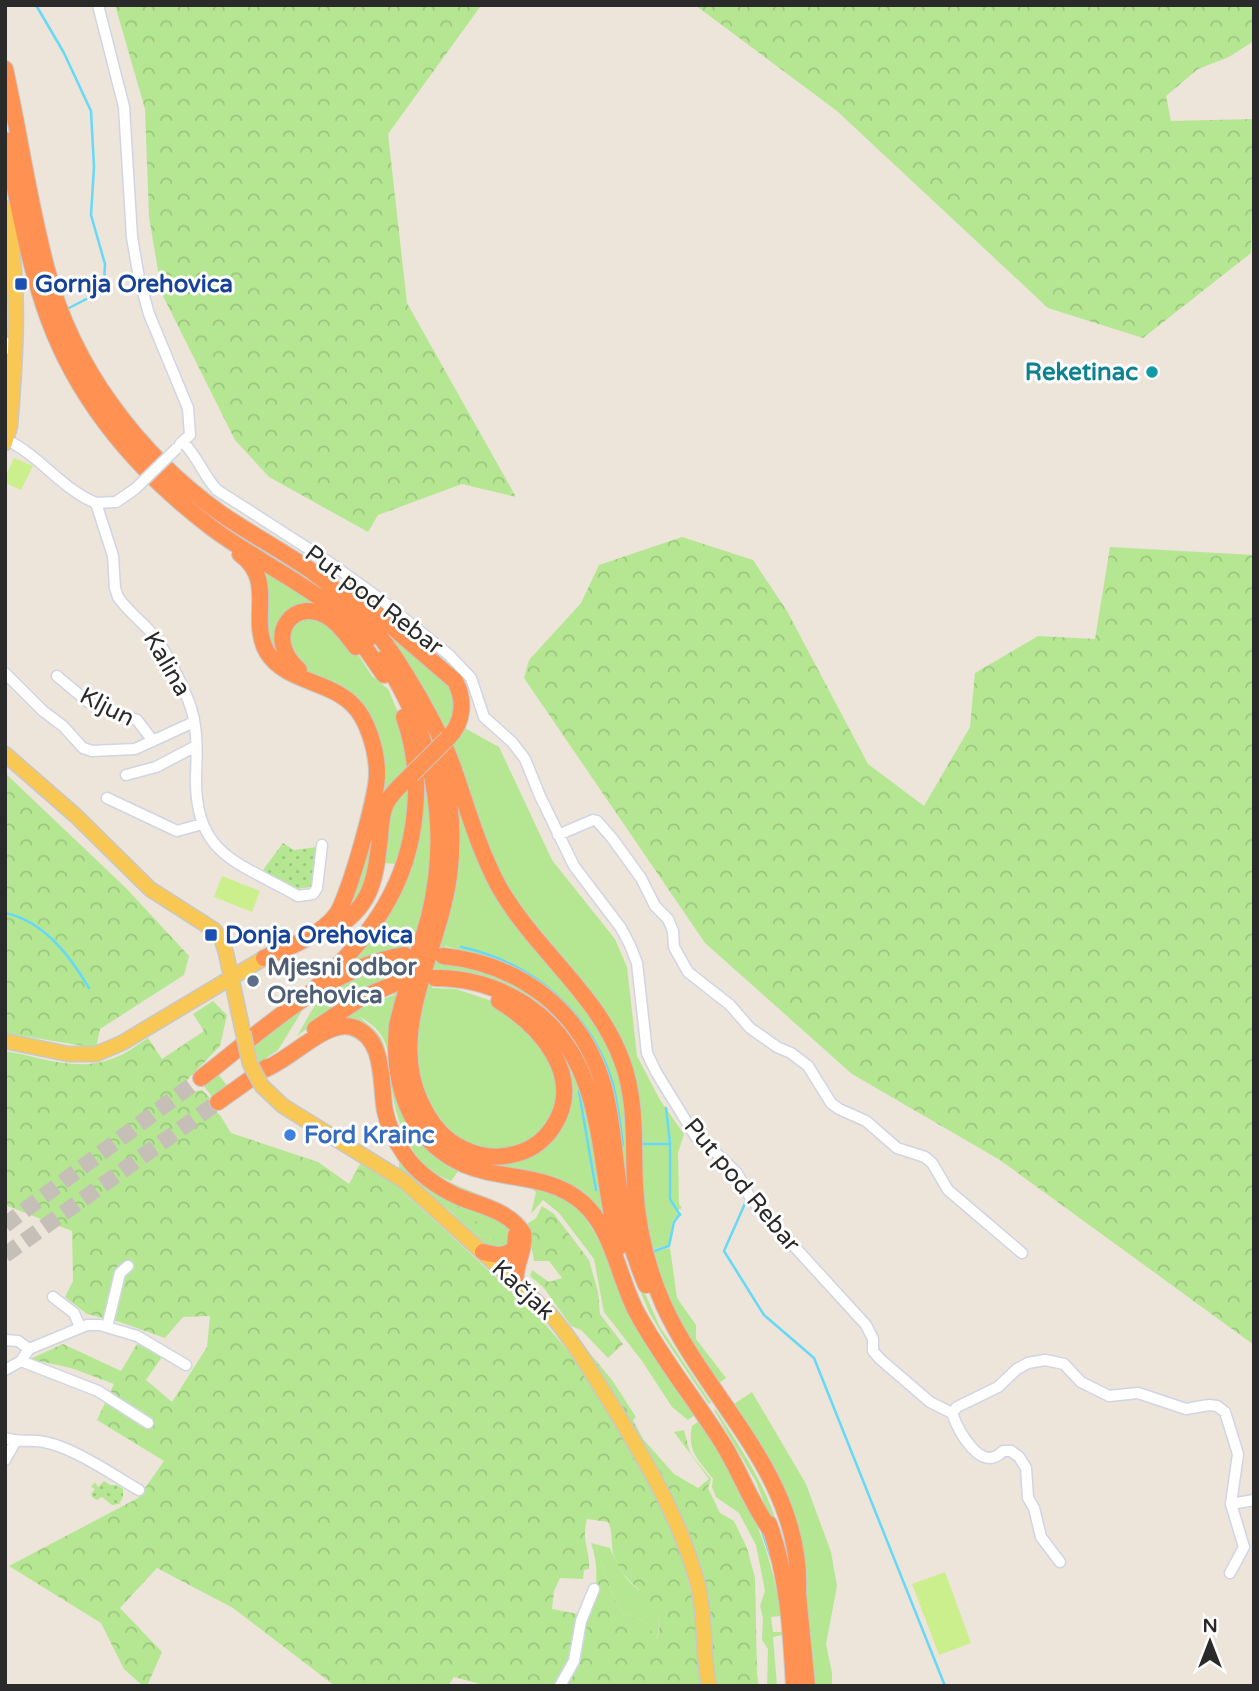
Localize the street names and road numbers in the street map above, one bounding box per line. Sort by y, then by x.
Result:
street label: Put pod Rebar [299,539,449,662]
street label: Kalina [137,627,197,701]
street label: Kljun [75,681,139,733]
street label: Put pod Rebar [678,1112,807,1258]
street label: Kačjak [486,1254,560,1326]

